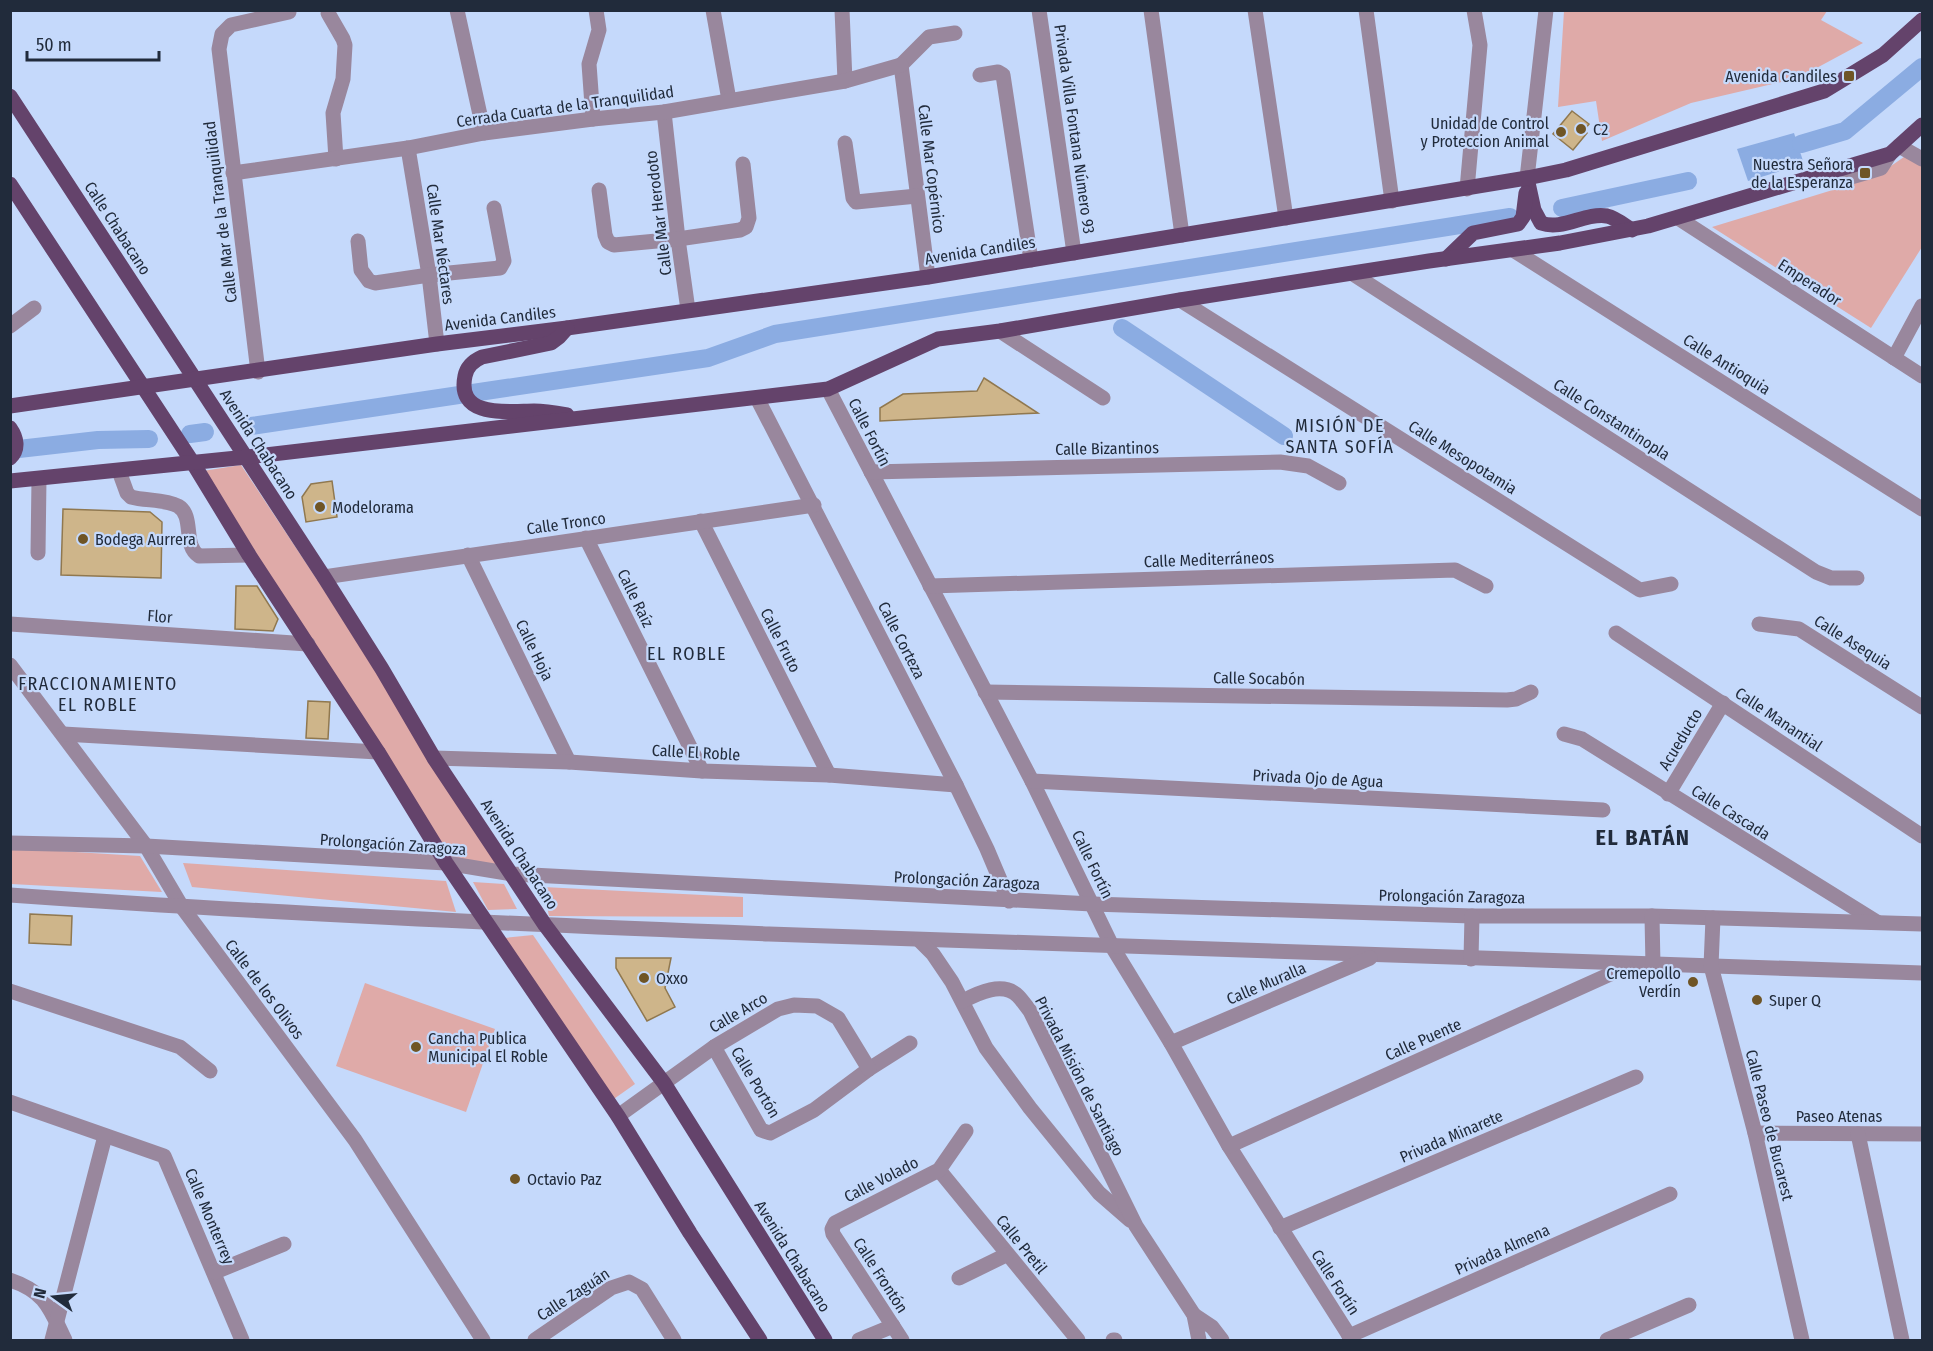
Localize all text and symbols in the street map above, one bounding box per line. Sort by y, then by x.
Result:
street label: Privada Villa Fontana Número 93 [1050,23,1099,235]
scale bar [27,24,159,62]
text: 50 m [36,34,72,56]
place label: Avenida Candiles [1725,67,1837,86]
marker: Avenida Candiles [1842,69,1856,83]
street label: Cerrada Cuarta de la Tranquilidad [455,82,675,131]
street label: Calle Mar Copérnico [914,103,949,235]
place label: Unidad de Control y Proteccion Animal [1420,114,1549,151]
street label: Calle Mar de la Tranquilidad [200,120,241,304]
place label: C2 [1593,120,1608,139]
marker: C2 [1574,122,1588,136]
marker: Unidad de Control y Proteccion Animal [1554,125,1568,139]
street label: Calle Mar Herodoto [641,149,676,277]
place label: Nuestra Señora de la Esperanza [1751,155,1853,192]
marker: Nuestra Señora de la Esperanza [1858,166,1872,180]
street label: Calle Chabacano [80,178,155,279]
street label: Calle Mar Néctares [423,183,458,306]
street label: Avenida Candiles [923,232,1037,269]
street label: Emperador [1775,255,1845,310]
street label: Avenida Candiles [443,302,557,335]
street label: Calle Antioquia [1680,330,1774,399]
street label: Calle Constantinopla [1550,375,1674,464]
street label: Avenida Chabacano [216,385,301,503]
street label: Calle Fortín [844,395,895,469]
district label: MISIÓN DE SANTA SOFÍA [1285,415,1395,458]
street label: Calle Mesopotamia [1405,416,1521,498]
street label: Calle Bizantinos [1055,438,1159,459]
place label: Modelorama [332,498,414,517]
marker: Modelorama [313,500,327,514]
street label: Calle Tronco [525,509,607,538]
place label: Bodega Aurrera [95,530,196,549]
marker: Bodega Aurrera [76,532,90,546]
street label: Calle Mediterráneos [1143,548,1275,571]
street label: Calle Raíz [613,566,658,630]
street label: Calle Corteza [874,598,929,682]
street label: Calle Fruto [756,605,805,676]
street label: Flor [147,606,174,627]
street label: Calle Asequia [1811,611,1895,674]
street label: Calle Hoja [512,617,558,684]
district label: EL ROBLE [647,643,727,665]
street label: Calle Socabón [1213,668,1305,689]
district label: FRACCIONAMIENTO EL ROBLE [18,673,178,716]
street label: Calle Manantial [1732,683,1826,755]
street label: Acueducto [1655,705,1706,774]
street label: Calle El Roble [651,741,741,764]
street label: Privada Ojo de Agua [1252,766,1384,791]
street label: Calle Cascada [1688,781,1774,844]
street label: Avenida Chabacano [477,795,562,913]
district label: EL BATÁN [1595,824,1691,851]
street label: Calle Fortín [1068,827,1117,902]
street label: Prolongación Zaragoza [319,830,467,859]
street label: Prolongación Zaragoza [893,867,1041,894]
street label: Prolongación Zaragoza [1379,886,1526,907]
street label: Calle de los Olivos [221,936,308,1043]
street label: Calle Muralla [1224,958,1309,1009]
place label: Cremepollo Verdín [1606,964,1681,1001]
place label: Oxxo [656,969,688,988]
marker: Oxxo [637,971,651,985]
marker: Cremepollo Verdín [1686,975,1700,989]
street label: Calle Arco [706,988,771,1037]
place label: Super Q [1769,991,1821,1010]
street label: Privada Misión de Santiago [1031,993,1128,1159]
marker: Super Q [1750,993,1764,1007]
street label: Calle Puente [1382,1014,1464,1065]
place label: Cancha Publica Municipal El Roble [428,1029,548,1066]
marker: Cancha Publica Municipal El Roble [409,1040,423,1054]
street label: Calle Portón [727,1043,784,1121]
street label: Calle Paseo de Bucarest [1742,1048,1798,1203]
street label: Privada Minarete [1397,1106,1506,1167]
street label: Paseo Atenas [1796,1107,1882,1126]
street label: Calle Volado [841,1153,922,1206]
street label: Calle Monterrey [181,1165,239,1268]
place label: Octavio Paz [527,1170,602,1189]
marker: Octavio Paz [508,1172,522,1186]
street label: Avenida Chabacano [751,1197,835,1316]
street label: Calle Pretil [992,1211,1051,1278]
street label: Privada Almena [1452,1220,1553,1279]
street label: Calle Frontón [849,1234,912,1316]
street label: Calle Fortín [1308,1246,1364,1318]
street label: Calle Zaguán [533,1264,613,1325]
north arrow [24,1267,84,1327]
text: N [30,1286,50,1300]

